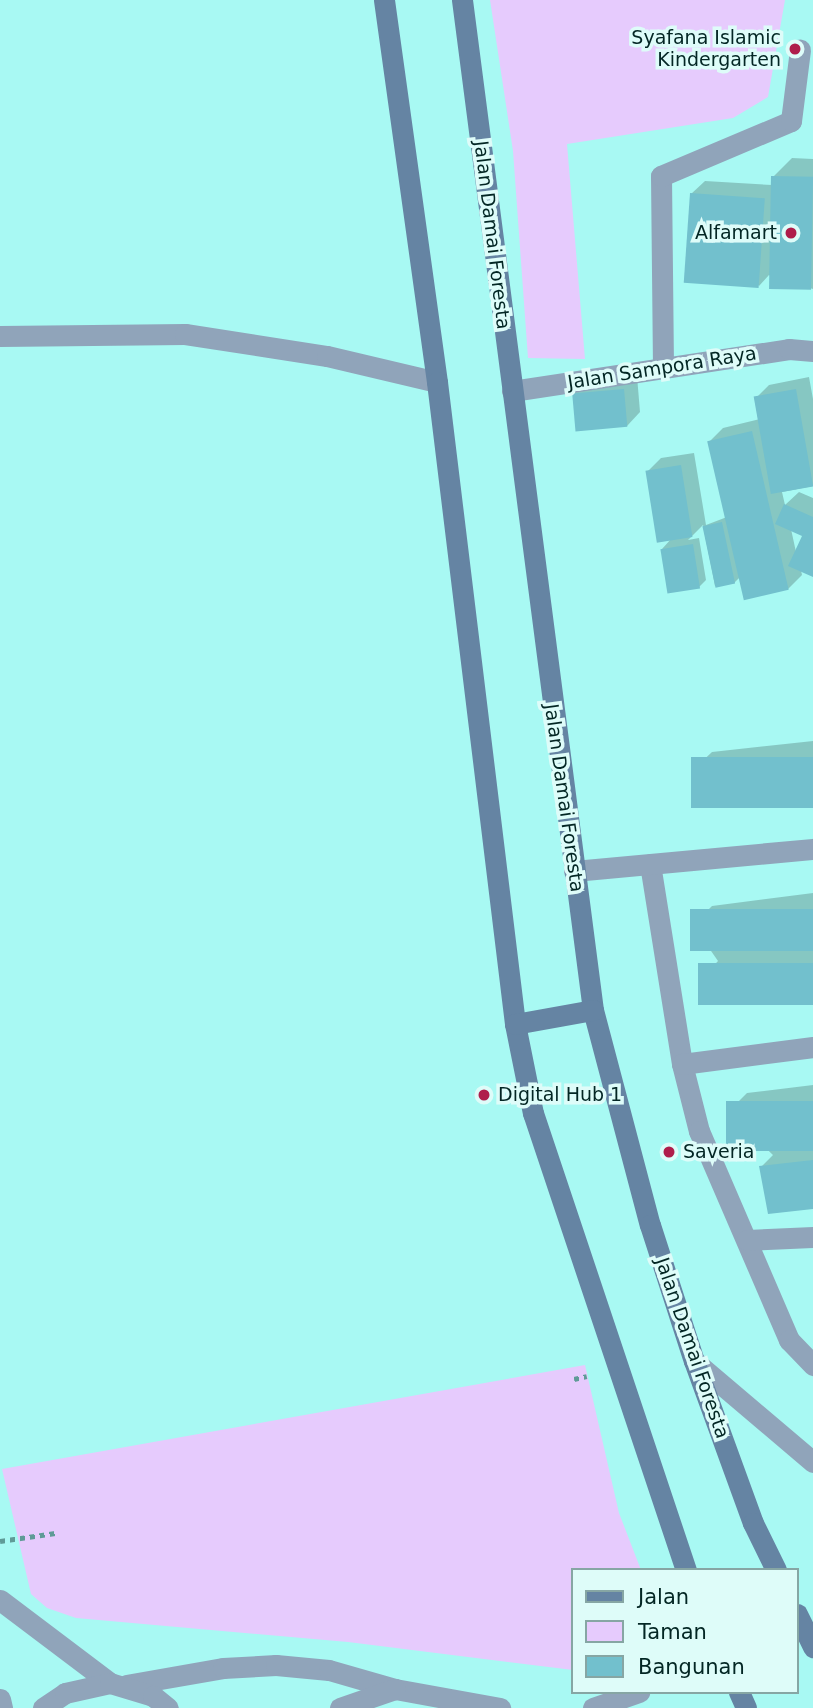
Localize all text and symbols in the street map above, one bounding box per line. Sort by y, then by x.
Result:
place label: Syafana Islamic Kindergarten [631,27,781,71]
marker: Syafana Islamic Kindergarten [787,41,803,57]
street label: Jalan Damai Foresta [469,139,515,331]
place label: Alfamart [695,222,777,244]
marker: Alfamart [783,225,799,241]
street label: Jalan Sampora Raya [566,342,758,394]
street label: Jalan Damai Foresta [539,702,589,894]
place label: Digital Hub 1 [498,1084,622,1106]
marker: Digital Hub 1 [476,1087,492,1103]
place label: Saveria [683,1141,754,1163]
marker: Saveria [661,1144,677,1160]
street label: Jalan Damai Foresta [650,1254,734,1442]
legend [572,1568,799,1694]
text: Jalan [638,1585,689,1609]
text: Taman [638,1620,707,1644]
text: Bangunan [638,1655,745,1679]

